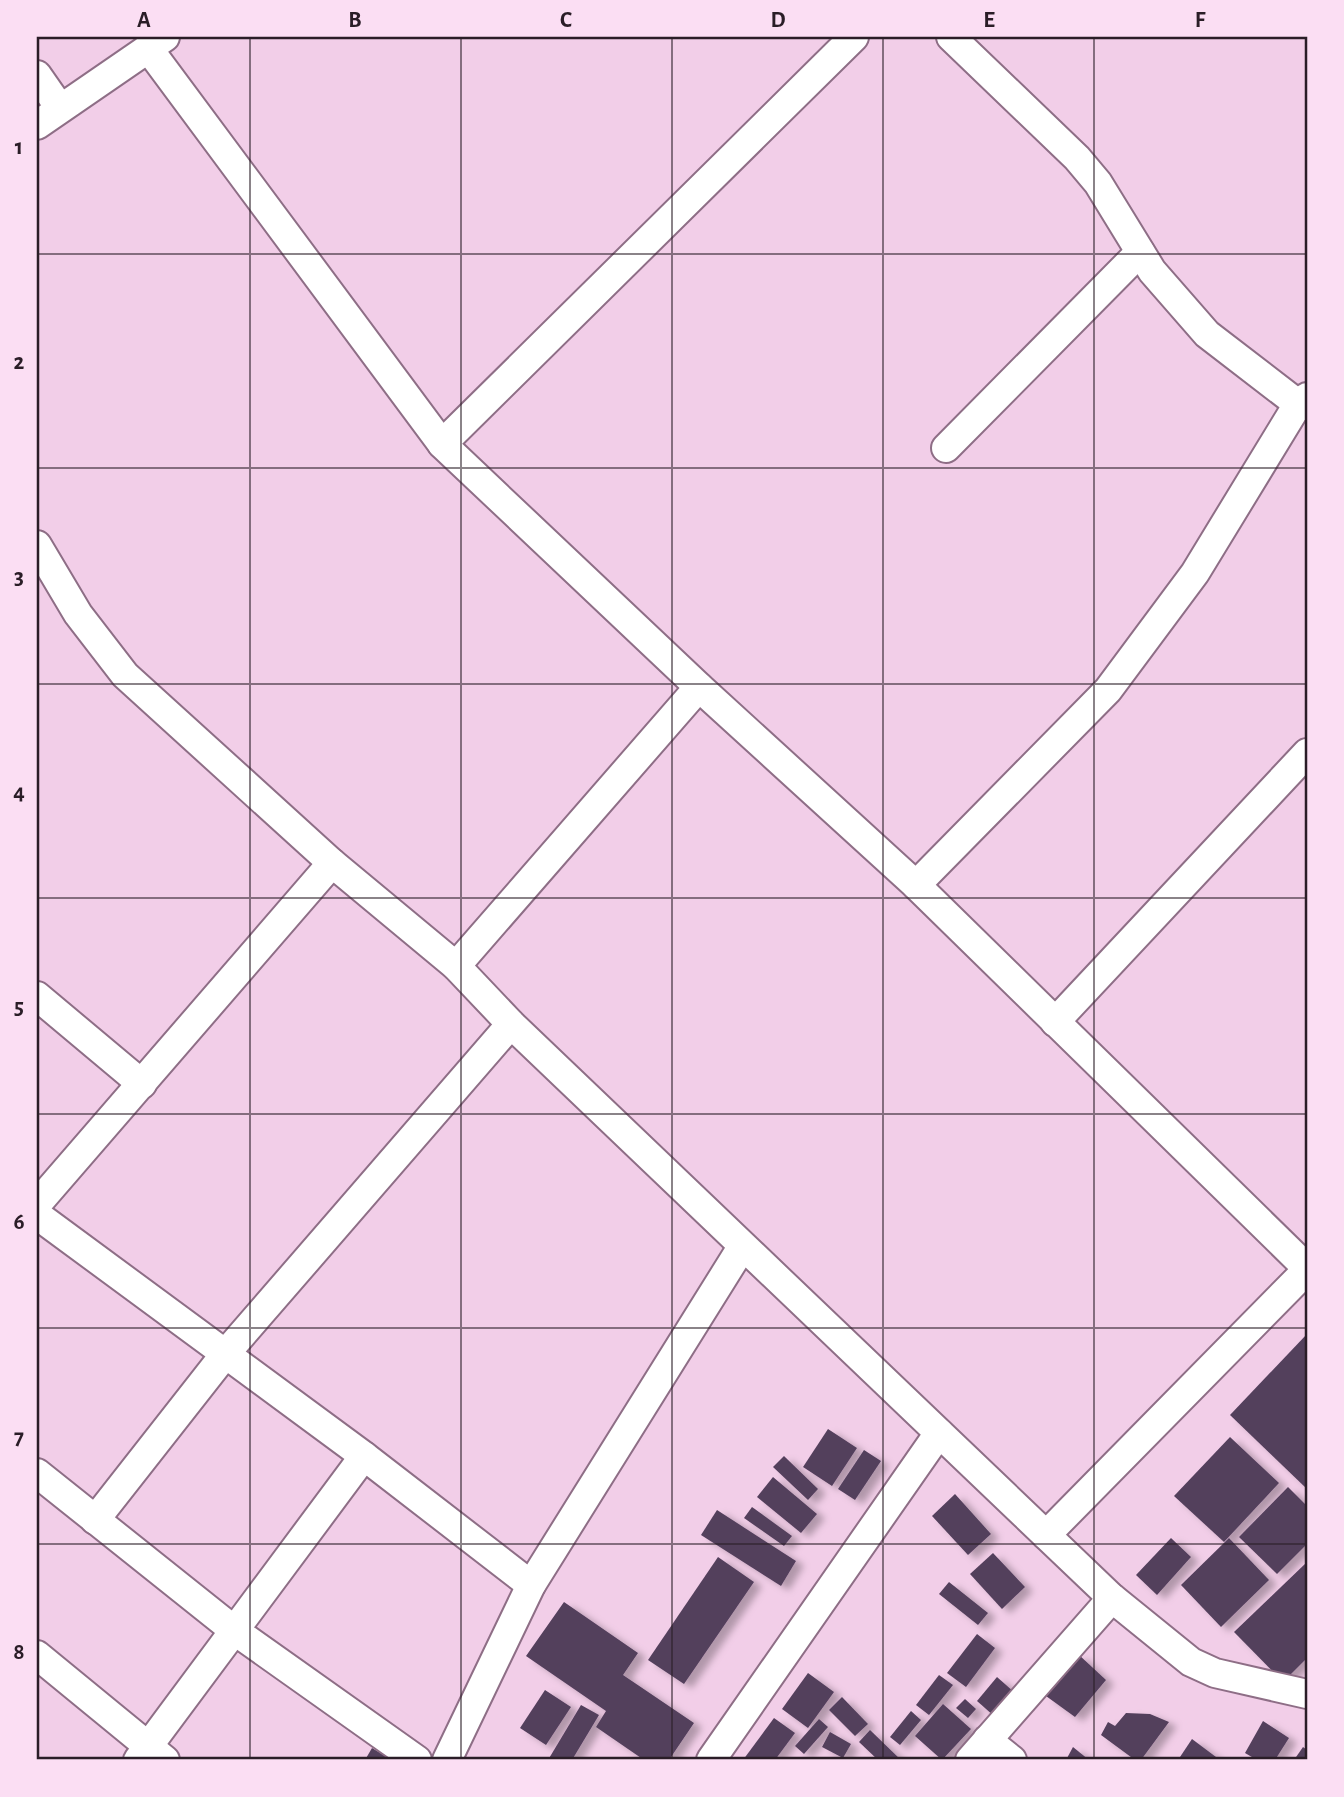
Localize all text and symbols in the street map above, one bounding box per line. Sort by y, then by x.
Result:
text: A [137,9,151,32]
text: B [348,9,362,32]
text: C [560,9,572,32]
text: D [770,9,786,32]
text: E [983,9,995,32]
text: F [1195,9,1206,32]
text: 1 [15,136,23,159]
text: 2 [14,351,25,374]
text: 3 [14,566,24,589]
text: 4 [13,781,25,804]
text: 5 [14,996,24,1019]
text: 6 [13,1211,25,1234]
text: 7 [14,1426,24,1449]
text: 8 [13,1641,25,1664]

